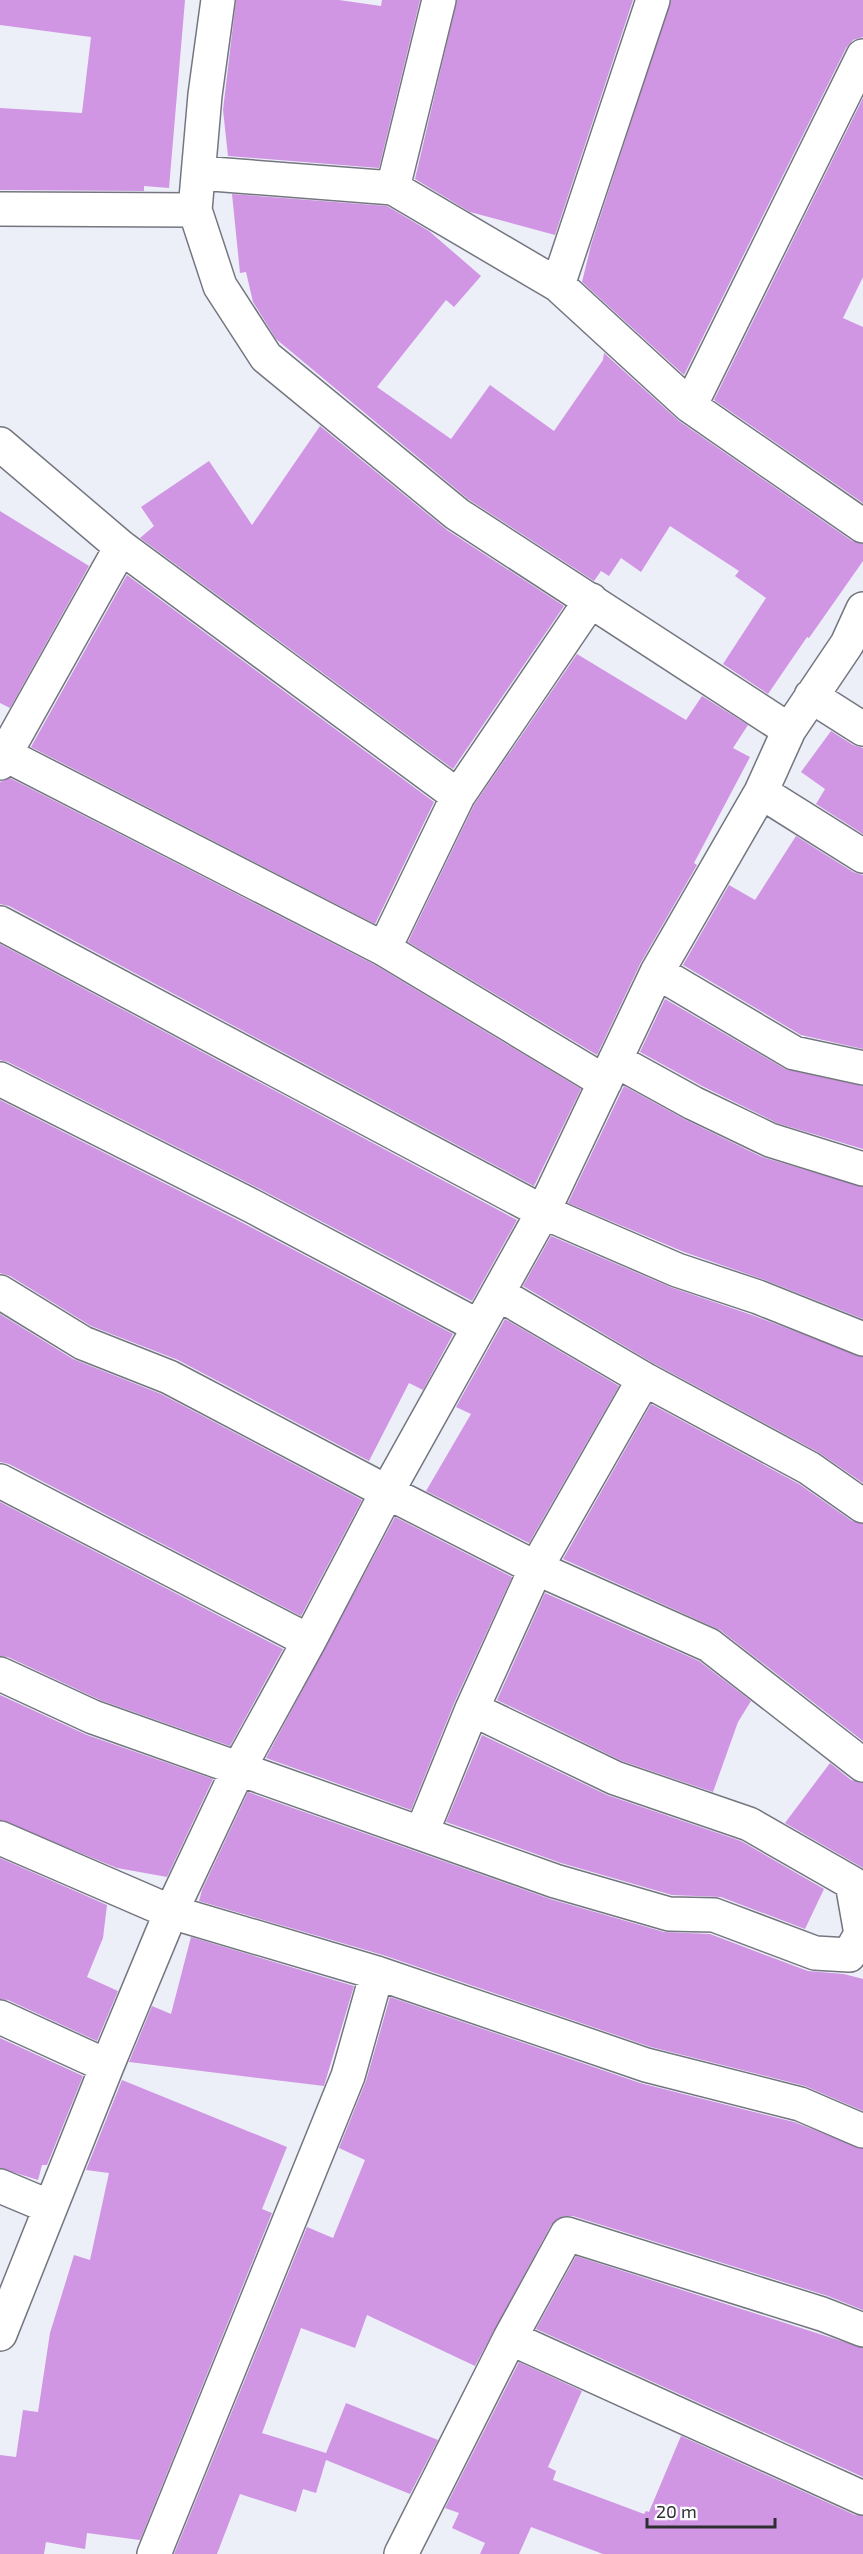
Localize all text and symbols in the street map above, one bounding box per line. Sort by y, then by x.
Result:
scale bar [647,2491,774,2529]
text: 20 m [656,2500,697,2522]

